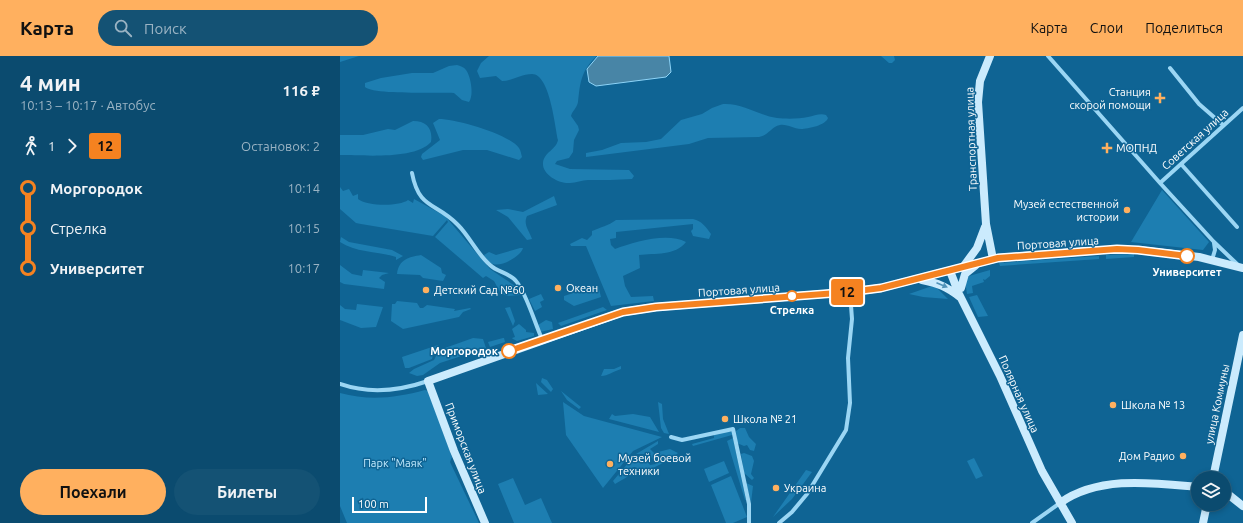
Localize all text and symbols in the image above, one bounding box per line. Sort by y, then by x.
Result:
search box [98,10,378,46]
text: Карта [20,17,74,39]
icon: search [112,17,134,39]
text: Поиск [144,20,187,37]
text: Карта [1030,20,1068,36]
text: Слои [1090,20,1123,36]
text: Поделиться [1145,20,1223,36]
text: 4 мин [20,70,81,95]
text: 116 ₽ [283,82,320,99]
place label: Станция скорой помощи [1069,86,1151,111]
street label: Транспортная улица [963,87,979,191]
marker: Станция скорой помощи [1154,92,1166,104]
text: 10:13 – 10:17 · Автобус [20,98,156,112]
street label: Советская улица [1159,106,1231,172]
icon: walk [20,135,42,157]
icon: forward [61,135,83,157]
text: 12 [97,138,113,154]
text: 1 [48,139,55,153]
text: Остановок: 2 [241,139,320,153]
marker: МОПНД [1101,142,1113,154]
place label: МОПНД [1116,142,1157,154]
text: Моргородок [50,180,142,197]
text: 10:14 [287,181,320,195]
place label: Музей естественной истории [1013,198,1119,223]
marker: Музей естественной истории [1122,205,1132,215]
text: Стрелка [50,220,107,237]
text: 10:15 [287,221,320,235]
street label: Портовая улица [1017,234,1099,252]
marker: Университет [1179,248,1195,264]
text: Университет [50,260,144,277]
text: 10:17 [287,261,320,275]
place label: Университет [1153,266,1222,278]
line badge: 12 [829,279,865,305]
street label: Портовая улица [698,281,780,299]
place label: Океан [566,282,598,294]
one-way arrow [937,282,948,288]
marker: Океан [553,283,563,293]
place label: Детский Сад №60 [434,284,525,296]
text: 12 [839,284,855,300]
marker: Детский Сад №60 [421,285,431,295]
marker: Стрелка [786,290,798,302]
place label: Стрелка [770,304,814,316]
marker: Моргородок [501,343,517,359]
place label: Моргородок [430,345,499,357]
street label: Полярная улица [997,353,1041,435]
street label: улица Коммуны [1203,363,1231,445]
place label: Школа № 13 [1121,399,1185,411]
marker: Школа № 13 [1108,400,1118,410]
street label: Приморская улица [443,401,489,495]
place label: Школа № 21 [733,413,797,425]
marker: Школа № 21 [720,414,730,424]
place label: Дом Радио [1119,450,1175,462]
marker: Дом Радио [1178,451,1188,461]
place label: Музей боевой техники [618,452,691,477]
park label: Парк "Маяк" [363,457,427,469]
marker: Музей боевой техники [605,459,615,469]
button: Поехали [20,469,166,515]
button: Билеты [174,469,320,515]
map controls [1191,471,1231,511]
button: layers [1191,471,1231,511]
place label: Украина [784,482,826,494]
marker: Украина [771,483,781,493]
scale bar [352,495,427,514]
text: 100 m [358,498,389,510]

